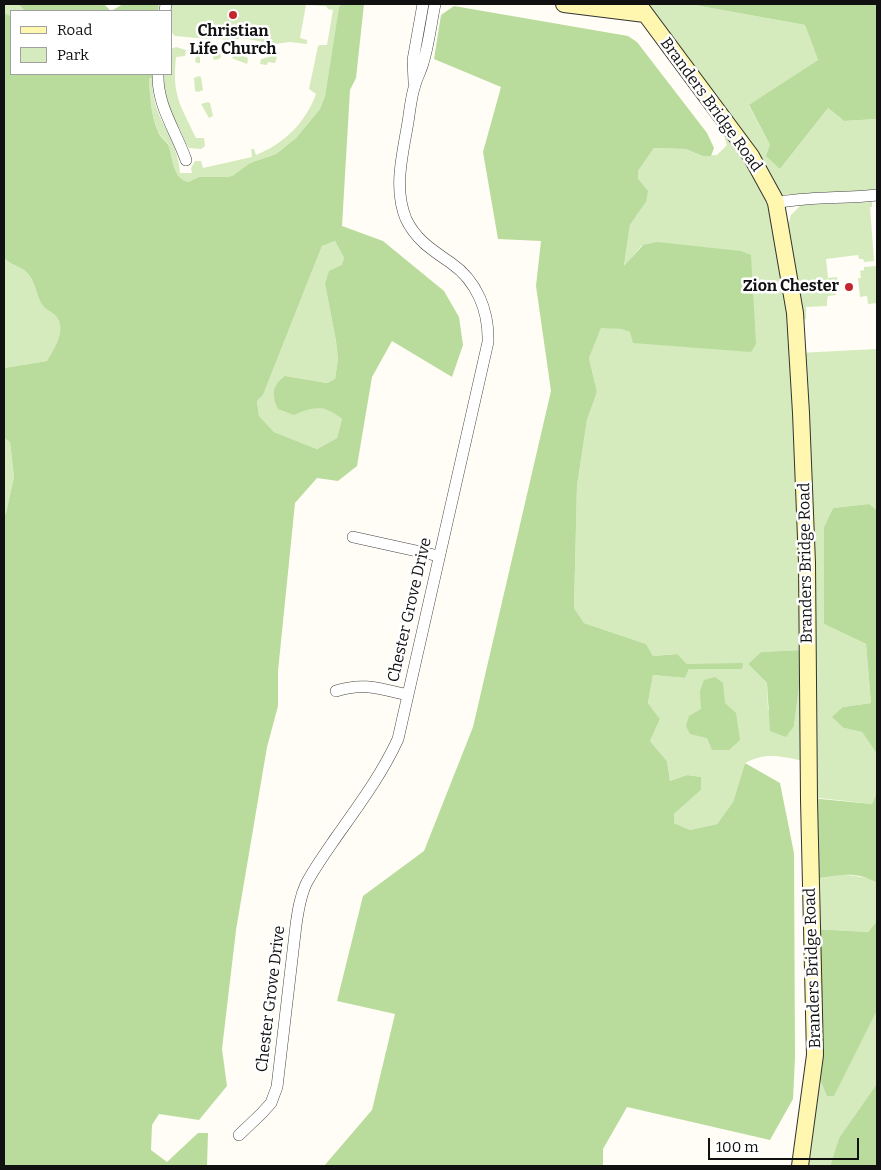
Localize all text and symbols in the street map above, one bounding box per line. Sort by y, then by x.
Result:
marker: Christian Life Church [227,9,239,21]
legend [10,10,172,75]
text: Road [57,21,92,39]
place label: Christian Life Church [190,22,276,60]
street label: Branders Bridge Road [656,34,766,176]
text: Park [57,46,89,64]
place label: Zion Chester [743,277,839,297]
marker: Zion Chester [843,281,855,293]
street label: Branders Bridge Road [795,482,817,644]
street label: Chester Grove Drive [384,536,436,684]
street label: Branders Bridge Road [801,887,825,1049]
street label: Chester Grove Drive [252,925,290,1073]
scale bar [711,1128,862,1160]
text: 100 m [716,1138,759,1156]

